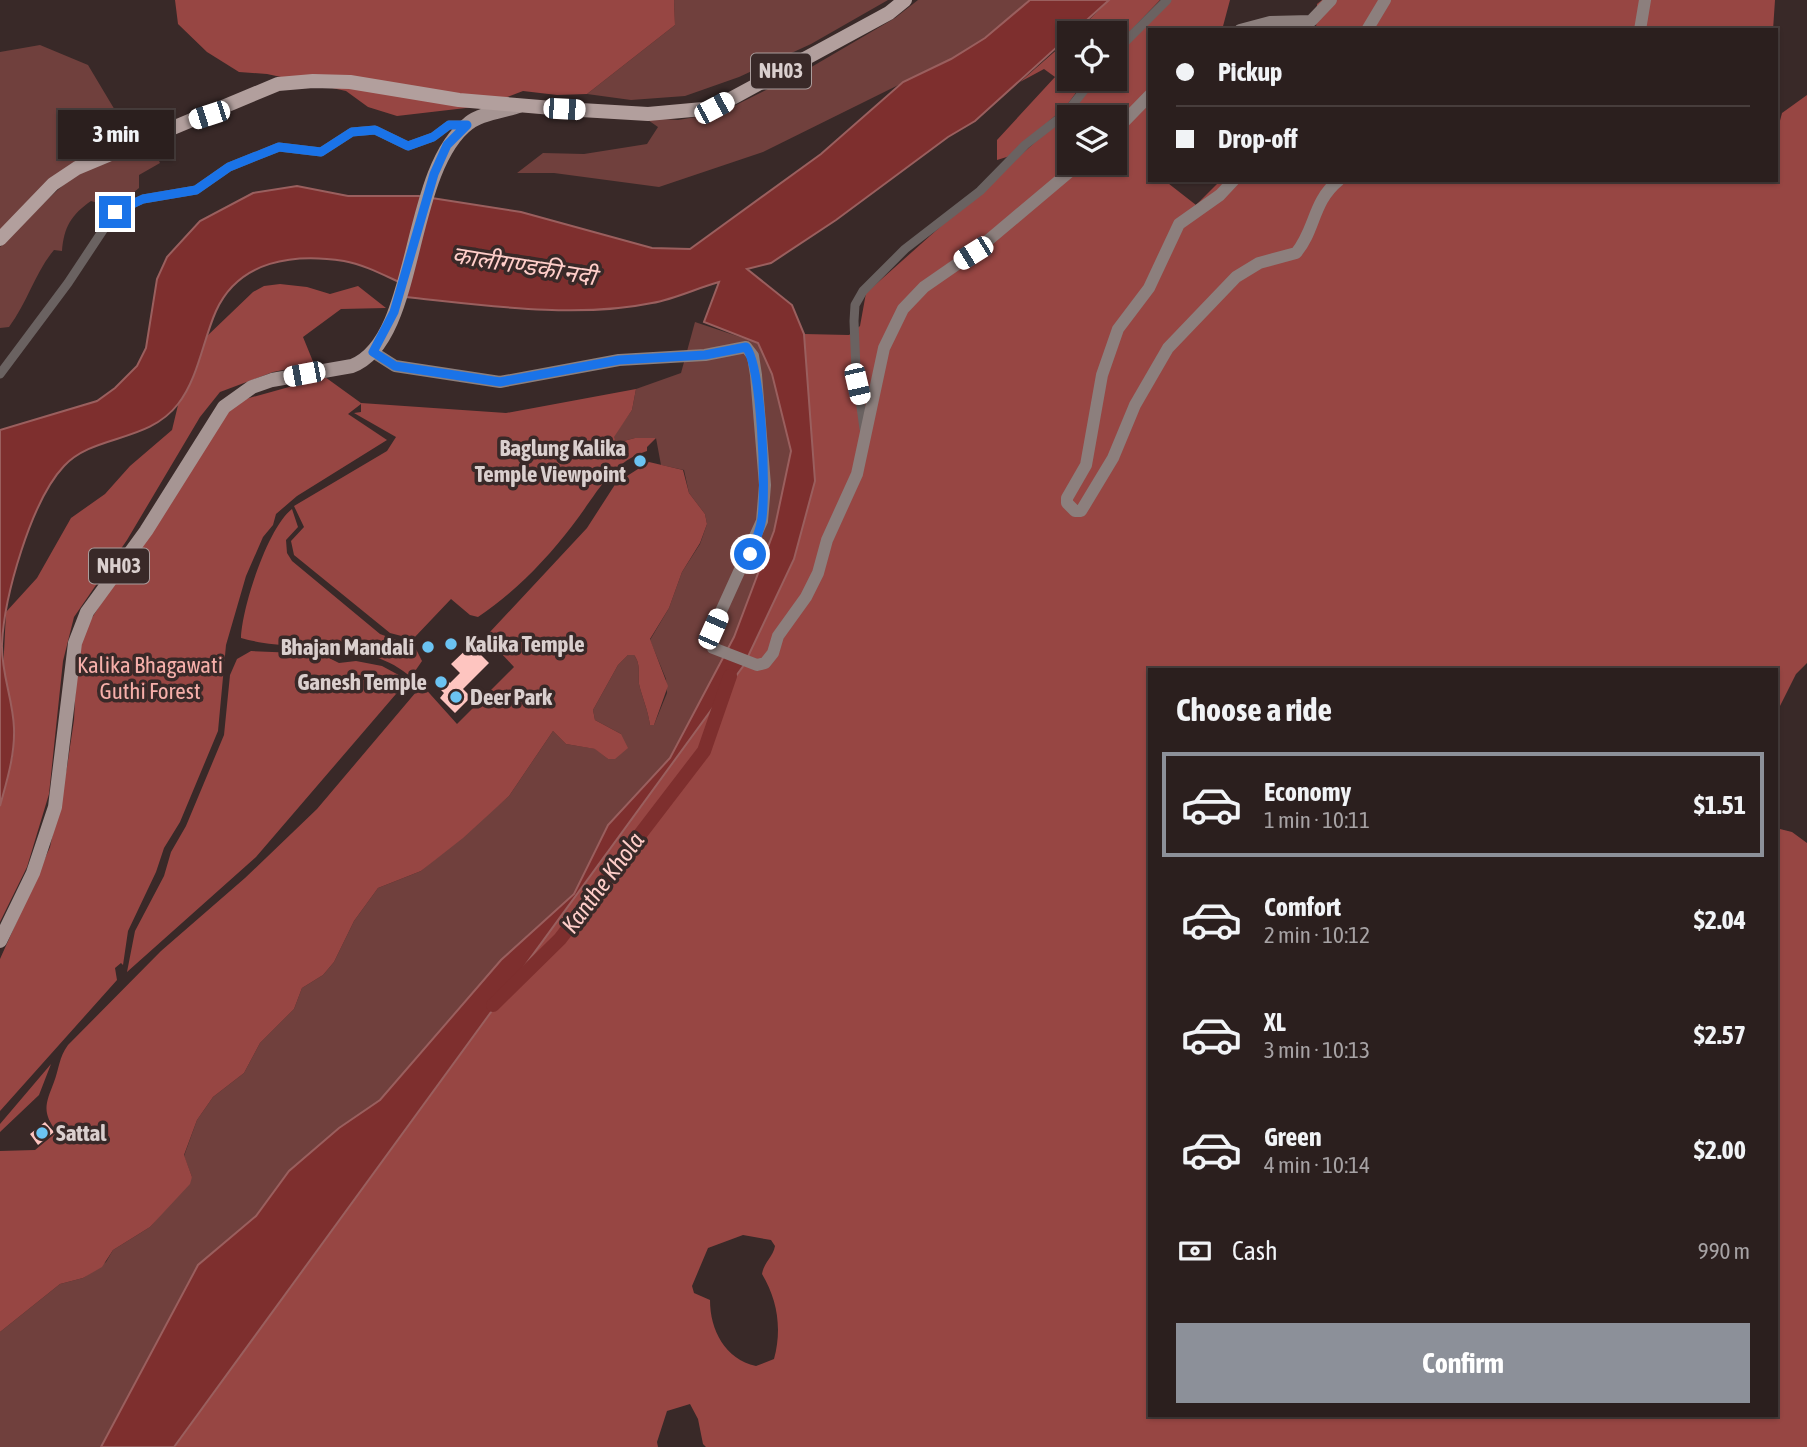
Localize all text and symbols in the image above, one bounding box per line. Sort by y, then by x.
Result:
map controls [1057,21,1127,175]
button: locate [1057,21,1127,91]
road number: NH03 [751,54,811,88]
text: Pickup [1218,57,1282,87]
car [691,89,738,127]
car [543,97,586,121]
car [186,99,233,131]
button: layers [1057,105,1127,175]
callout: 3 min [57,110,173,160]
text: 3 min [93,121,139,147]
text: Drop-off [1218,124,1298,154]
route end [99,196,131,228]
car [950,233,997,273]
water label: कालीगण्डकी नदी [450,241,603,291]
car [282,360,327,388]
car [843,361,872,407]
place label: Baglung Kalika Temple Viewpoint [475,435,626,487]
marker: Baglung Kalika Temple Viewpoint [632,453,648,469]
route start [734,538,766,570]
road number: NH03 [89,548,149,584]
car [695,606,732,652]
place label: Kalika Temple [465,631,585,657]
place label: Bhajan Mandali [281,634,414,660]
marker: Kalika Temple [443,636,459,652]
marker: Bhajan Mandali [420,639,436,655]
park label: Kalika Bhagawati Guthi Forest [77,652,223,704]
place label: Ganesh Temple [297,669,427,695]
marker: Ganesh Temple [433,674,449,690]
place label: Deer Park [470,684,553,710]
marker: Deer Park [448,689,464,705]
text: Choose a ride [1176,691,1332,728]
icon: car [1180,773,1243,836]
text: Economy [1264,777,1351,807]
text: $1.51 [1694,790,1746,820]
text: 1 min · 10:11 [1264,807,1370,833]
water label: Kanthe Khola [556,827,649,938]
icon: car [1180,888,1243,951]
text: Comfort [1264,892,1341,922]
text: $2.04 [1694,905,1746,935]
text: 2 min · 10:12 [1264,922,1370,948]
icon: car [1180,1003,1243,1066]
text: XL [1264,1007,1286,1037]
text: $2.57 [1694,1020,1746,1050]
text: 3 min · 10:13 [1264,1037,1370,1063]
icon: car [1180,1118,1243,1181]
place label: Sattal [56,1120,107,1146]
text: Green [1264,1122,1322,1152]
marker: Sattal [34,1125,50,1141]
text: $2.00 [1694,1135,1746,1165]
text: 4 min · 10:14 [1264,1152,1370,1178]
icon: cash [1176,1232,1214,1270]
text: Cash [1232,1236,1278,1266]
text: 990 m [1698,1238,1750,1264]
button: Confirm [1176,1323,1750,1403]

